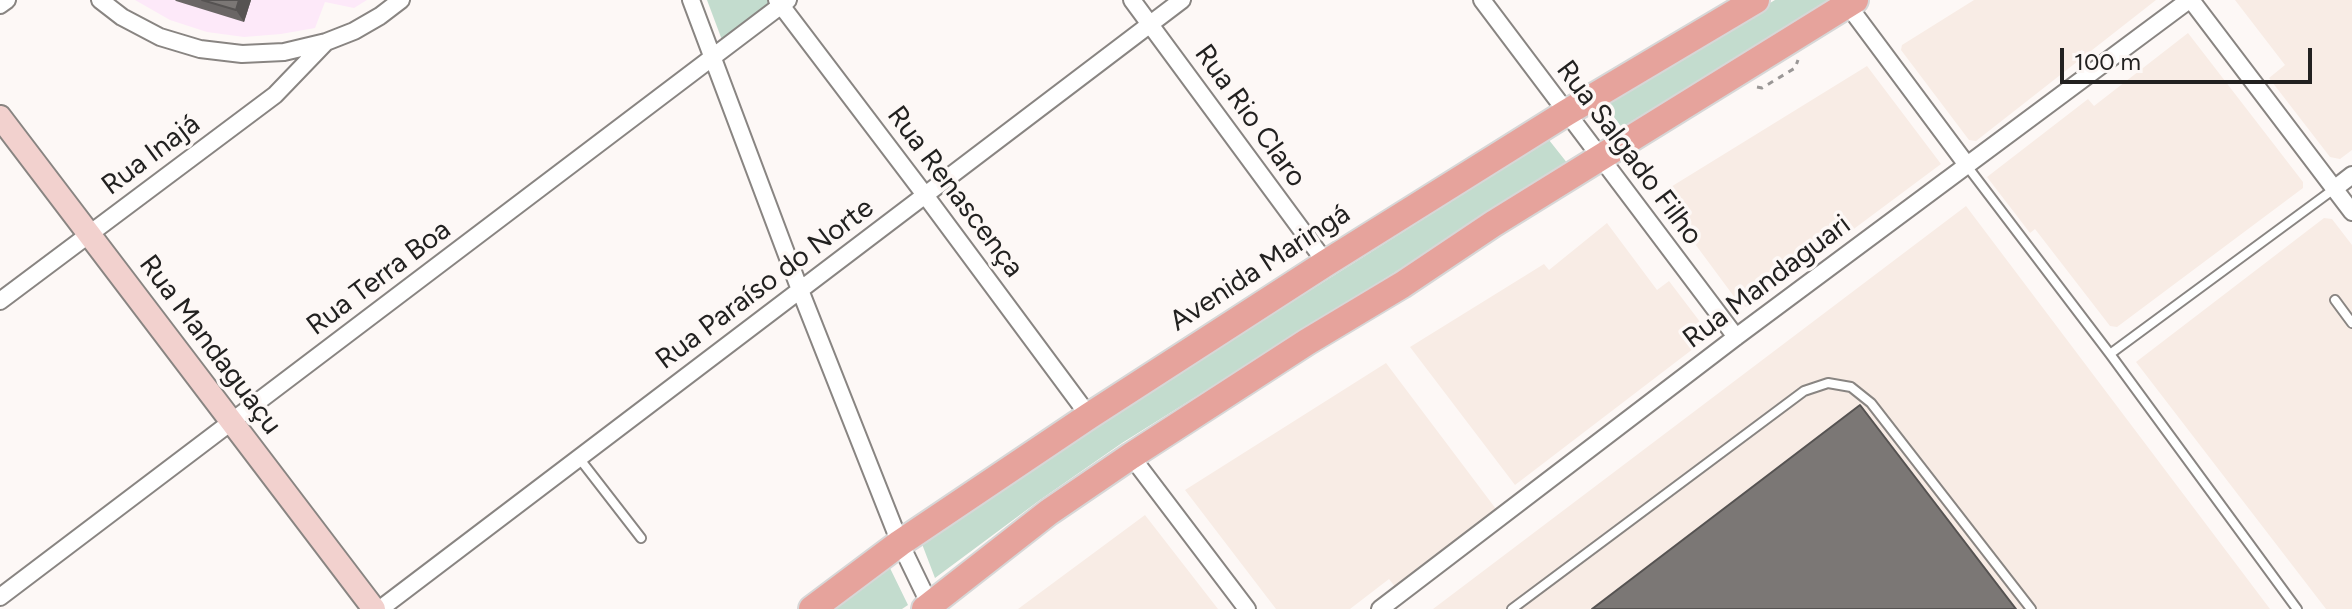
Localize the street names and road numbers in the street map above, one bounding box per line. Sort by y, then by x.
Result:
street label: Rua Rio Claro [1187,38,1313,194]
street label: Rua Salgado Filho [1549,54,1709,252]
street label: Rua Renascença [880,100,1030,284]
street label: Rua Inajá [96,107,206,203]
street label: Rua Paraíso do Norte [650,191,880,377]
street label: Avenida Maringá [1164,197,1356,339]
street label: Rua Mandaguari [1677,208,1857,356]
street label: Rua Terra Boa [301,213,457,343]
street label: Rua Mandaguaçu [132,249,288,441]

